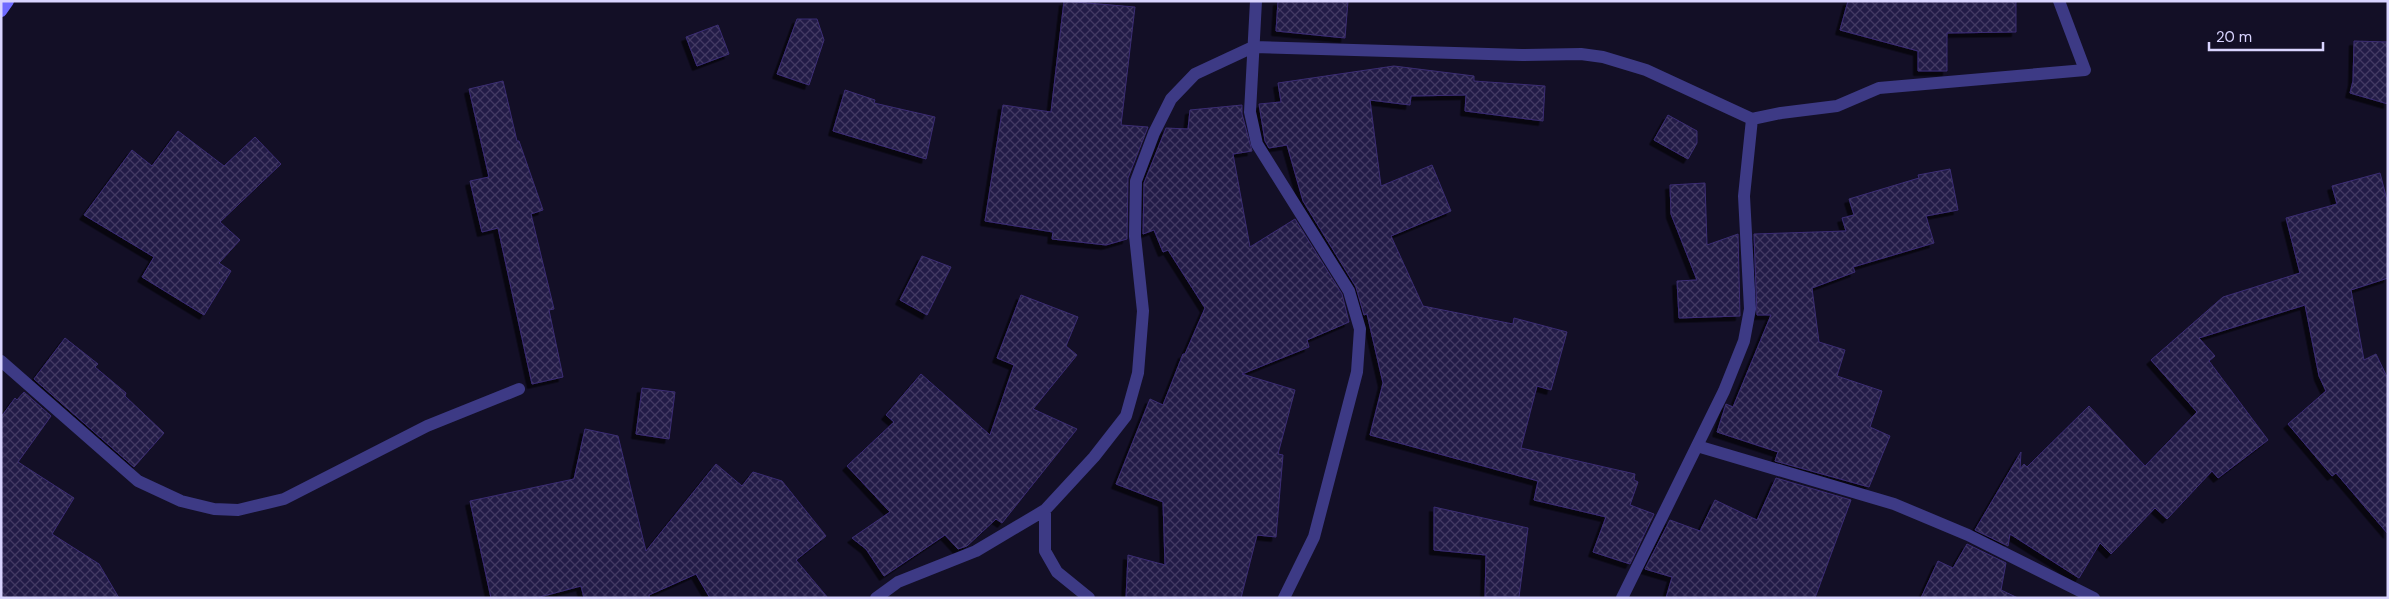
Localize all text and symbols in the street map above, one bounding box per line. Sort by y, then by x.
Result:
scale bar [2209,20,2323,52]
text: 20 m [2216,27,2252,47]

